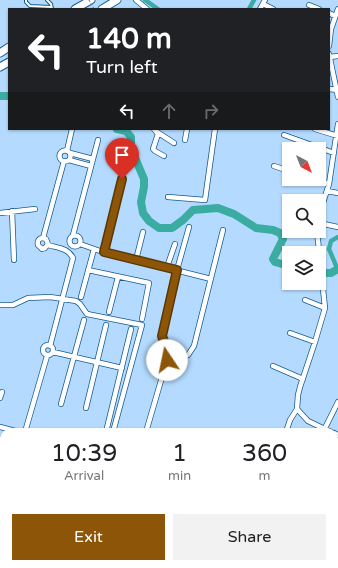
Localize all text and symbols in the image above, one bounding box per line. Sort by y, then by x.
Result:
text: 140 m [86,22,172,56]
icon: left [20,24,72,76]
text: Turn left [86,56,158,78]
icon: left [116,100,138,122]
icon: ahead [158,100,180,122]
icon: right [200,100,222,122]
pin [105,138,139,179]
north arrow [282,142,326,186]
map controls [282,142,326,290]
icon: arrive [111,144,133,166]
button: search [282,194,326,238]
button: layers [282,246,326,290]
position arrow [146,339,188,381]
text: 10:39 [51,439,117,468]
text: 1 [172,439,187,468]
text: 360 [242,439,287,468]
text: Arrival [64,468,104,484]
text: min [168,468,191,484]
text: m [259,468,271,484]
button: Exit [12,514,165,560]
button: Share [173,514,326,560]

